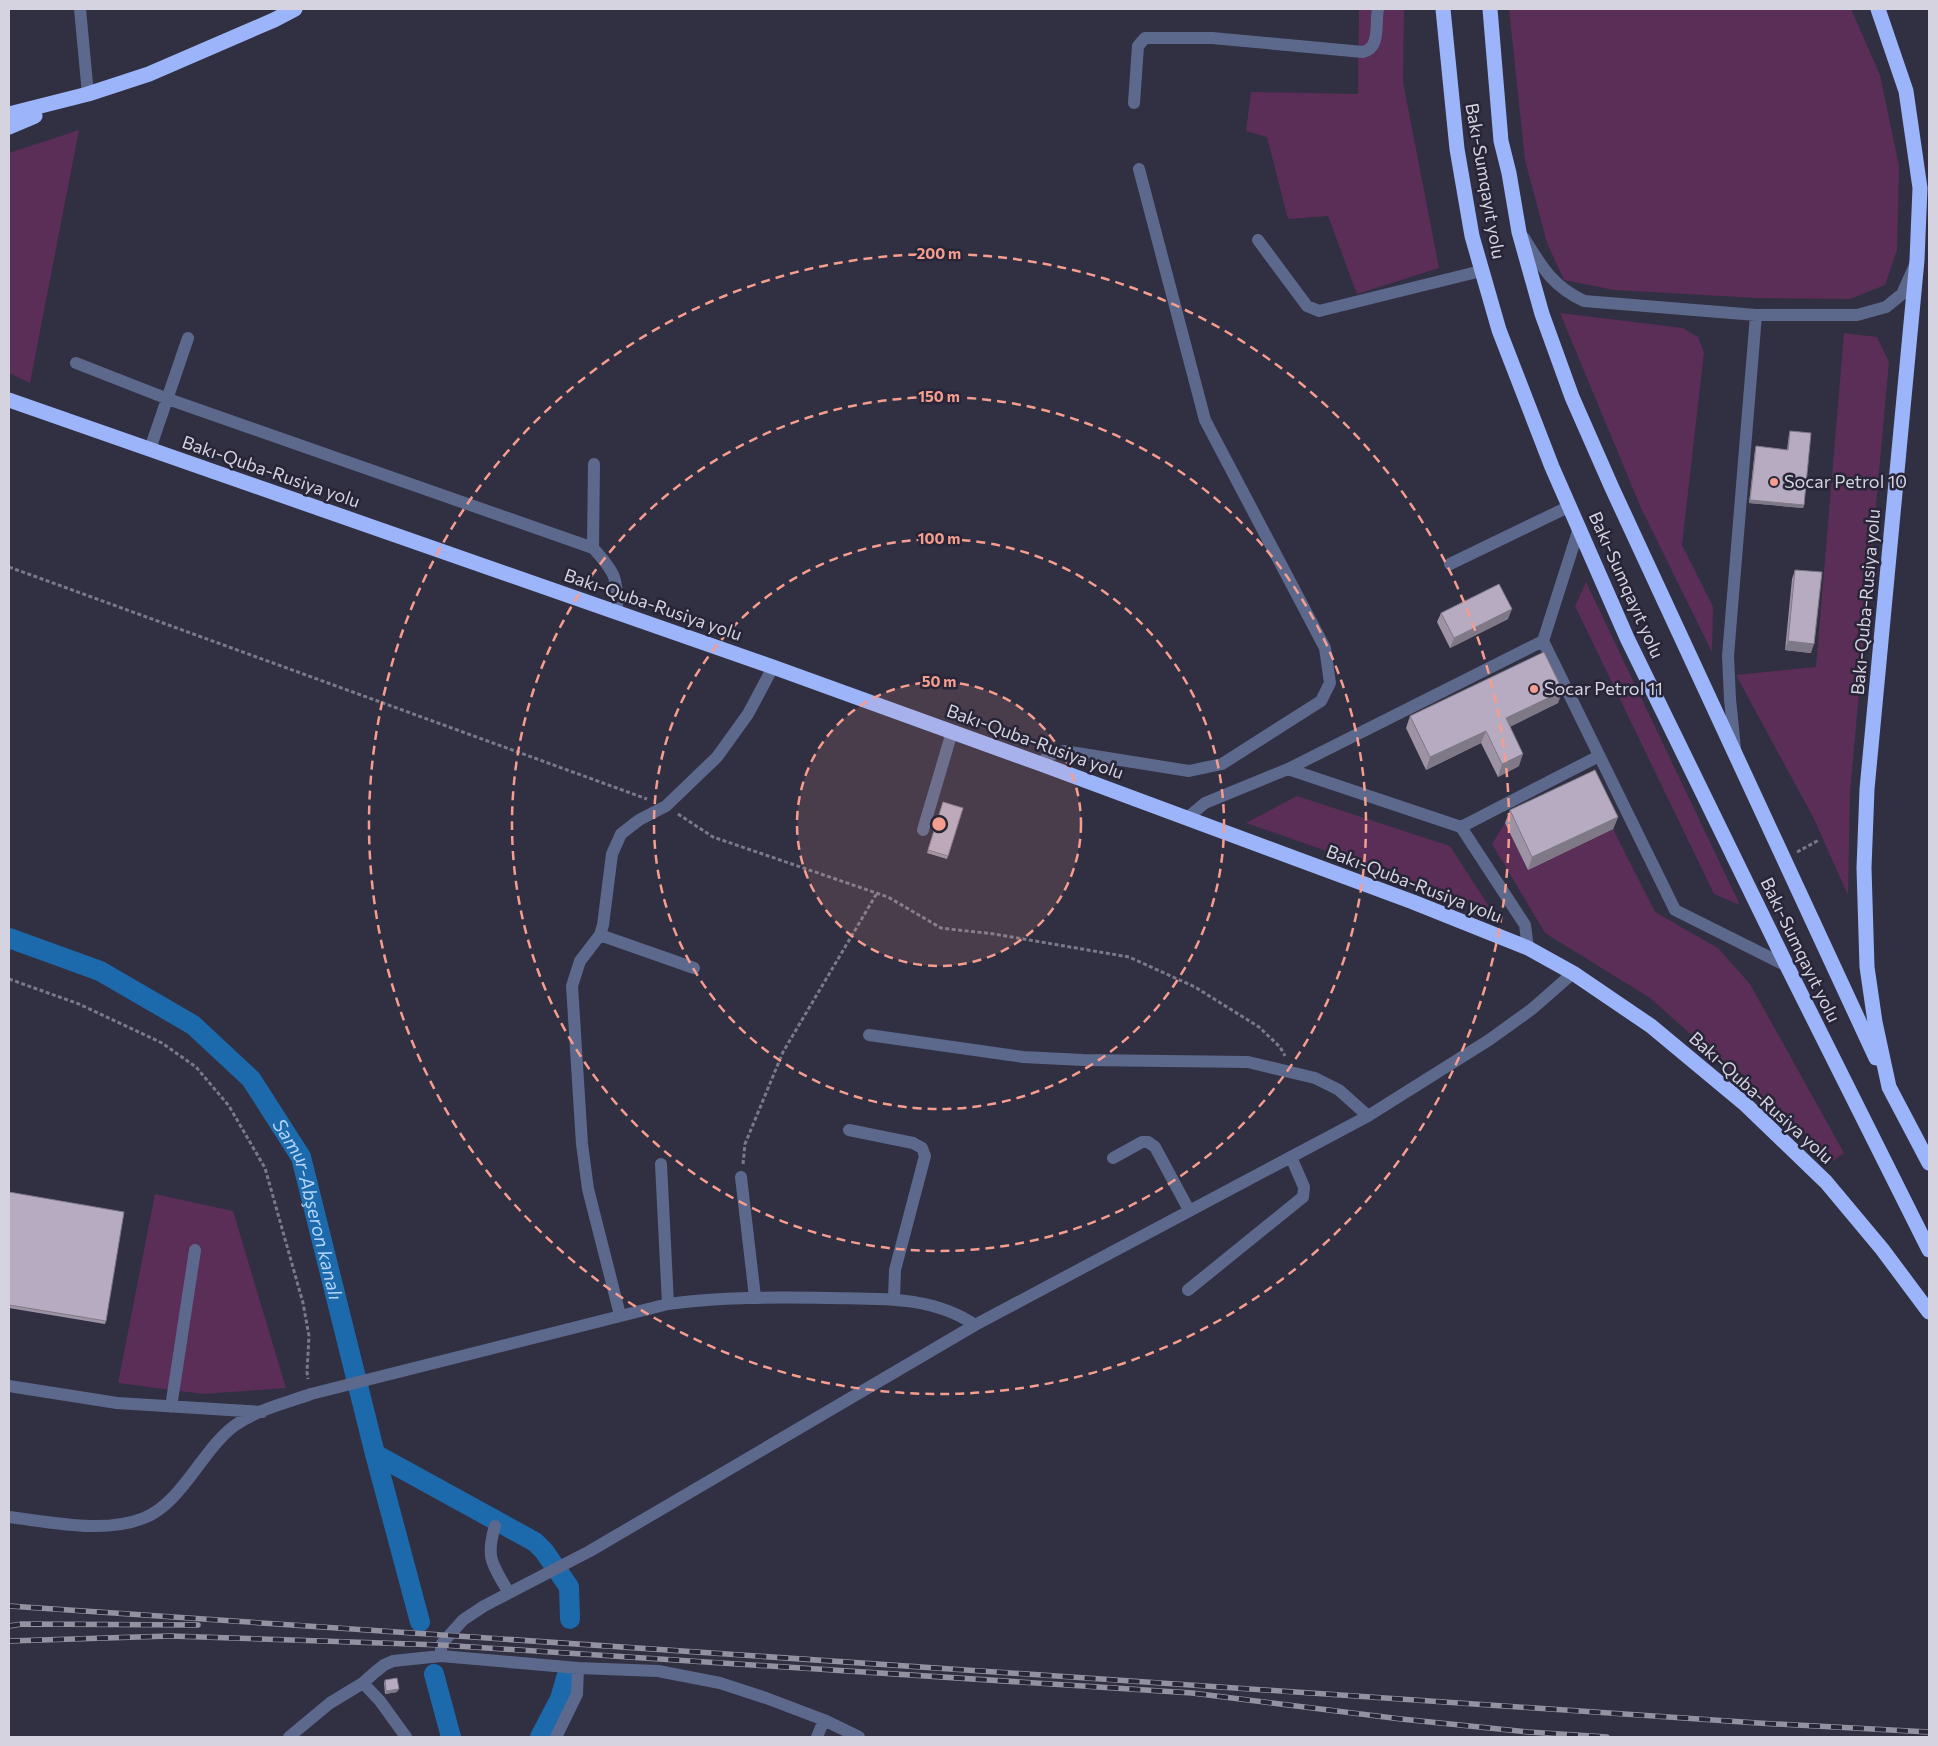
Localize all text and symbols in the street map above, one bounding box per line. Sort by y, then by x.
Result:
street label: Bakı-Sumqayıt yolu [1461,101,1511,261]
text: 200 m [917,244,961,262]
text: 150 m [918,387,960,405]
street label: Bakı-Quba-Rusiya yolu [180,430,363,512]
place label: Socar Petrol 10 [1784,470,1907,492]
marker: Socar Petrol 10 [1768,476,1780,488]
street label: Bakı-Sumqayıt yolu [1585,508,1669,661]
street label: Bakı-Quba-Rusiya yolu [1846,508,1884,696]
text: 100 m [918,529,960,547]
street label: Bakı-Quba-Rusiya yolu [562,563,745,645]
text: 50 m [922,672,956,690]
place label: Socar Petrol 11 [1544,677,1663,699]
marker: Socar Petrol 11 [1528,683,1540,695]
street label: Bakı-Quba-Rusiya yolu [944,699,1127,783]
centre of rings [930,815,948,833]
street label: Bakı-Quba-Rusiya yolu [1323,839,1505,927]
street label: Bakı-Sumqayıt yolu [1756,874,1845,1025]
street label: Bakı-Quba-Rusiya yolu [1685,1027,1838,1168]
water label: Samur-Abşeron kanalı [268,1114,348,1302]

